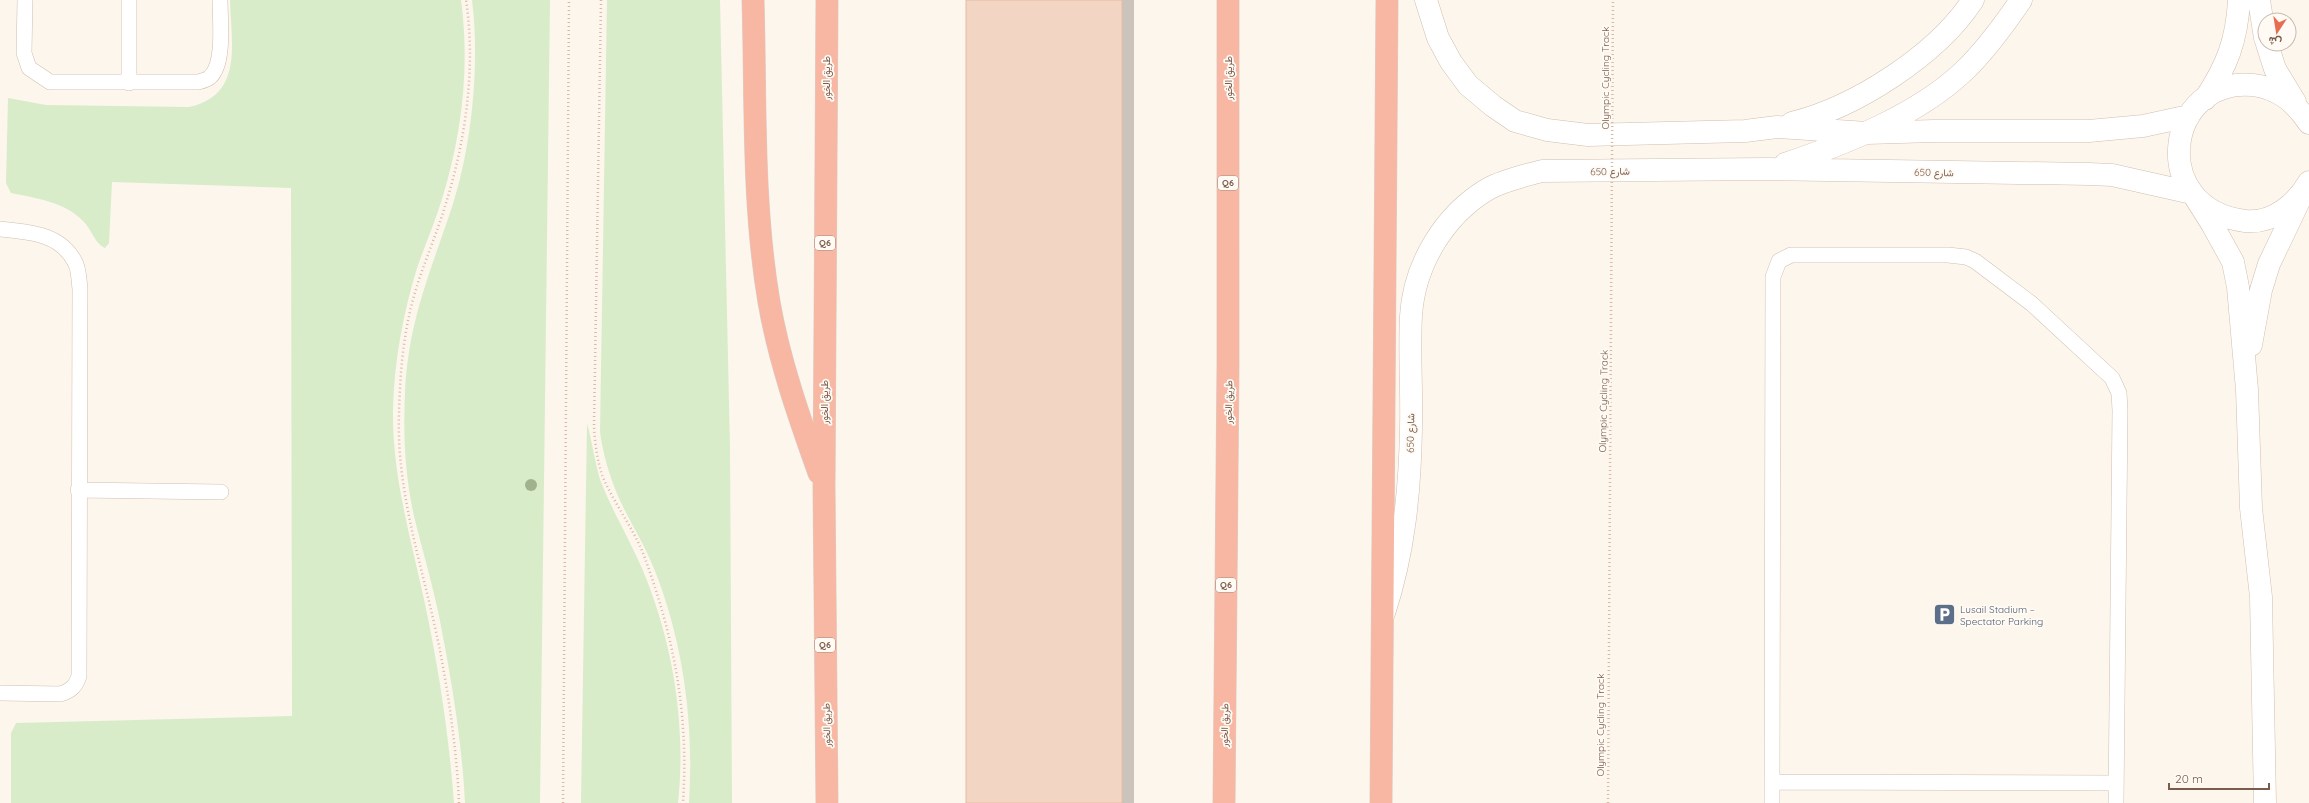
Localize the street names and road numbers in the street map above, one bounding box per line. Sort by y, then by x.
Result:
street label: Olympic Cycling Track [1599,26,1612,130]
street label: طريق الخور [820,56,833,101]
street label: طريق الخور [1222,56,1235,101]
street label: شارع 650 [1590,165,1630,178]
street label: شارع 650 [1914,166,1954,179]
road number: Q6 [1218,176,1238,190]
road number: Q6 [815,236,835,250]
street label: Olympic Cycling Track [1596,349,1611,453]
street label: طريق الخور [818,380,831,425]
street label: طريق الخور [1222,380,1235,425]
street label: شارع 650 [1404,413,1417,453]
road number: Q6 [1216,578,1236,592]
road number: Q6 [815,638,835,652]
street label: Olympic Cycling Track [1594,673,1607,777]
street label: طريق الخور [820,702,833,748]
street label: طريق الخور [1218,703,1231,748]

